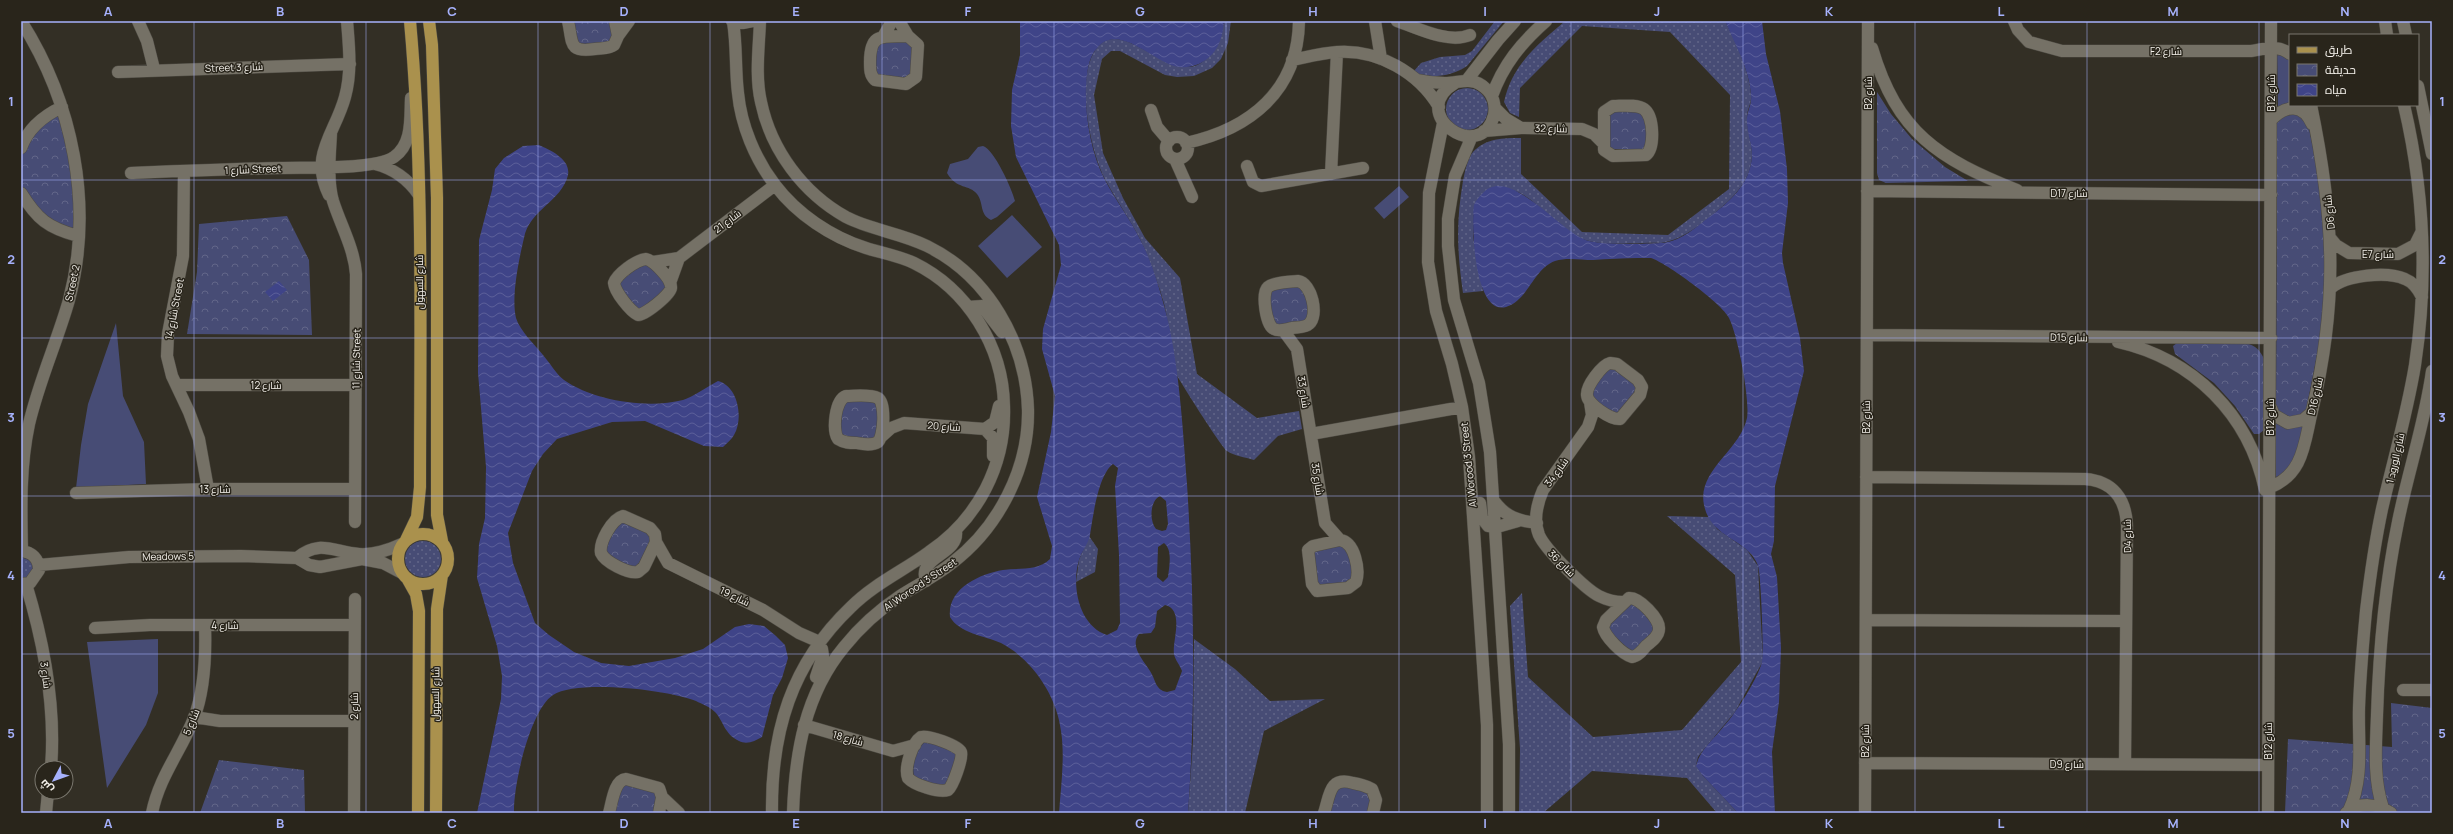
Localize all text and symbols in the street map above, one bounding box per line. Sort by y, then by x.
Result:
text: A [104,2,113,20]
text: B [276,2,284,20]
text: C [447,2,457,20]
text: D [619,2,629,20]
text: E [792,2,800,20]
text: F [965,2,972,20]
text: G [1135,2,1145,20]
text: H [1308,2,1318,20]
text: I [1483,2,1487,20]
text: J [1654,2,1660,20]
text: K [1825,2,1834,20]
text: L [1998,2,2005,20]
text: M [2167,2,2179,20]
text: N [2340,2,2350,20]
legend [2289,34,2419,106]
text: طريق [2325,41,2353,58]
street label: F2 شارع [2150,44,2182,58]
street label: Street شارع 3 [205,59,263,75]
text: حديقة [2325,61,2356,78]
street label: B12 شارع [2264,74,2278,112]
street label: B2 شارع [1861,76,1875,110]
text: مياه [2325,81,2347,98]
text: 1 [8,92,14,110]
text: 1 [2439,92,2445,110]
street label: شارع 32 [1535,121,1567,135]
street label: شارع 1 Street [224,161,282,177]
street label: D17 شارع [2050,186,2088,200]
street label: D6 شارع [2320,194,2338,230]
street label: شارع 21 [710,206,744,236]
street label: E7 شارع [2362,247,2394,261]
text: 2 [7,250,15,268]
text: 2 [2438,250,2446,268]
street label: شارع السهول [412,255,426,309]
street label: Street 2 [61,263,83,303]
street label: شارع 14 Street [161,277,187,341]
street label: شارع 11 Street [348,329,364,389]
street label: D15 شارع [2050,330,2088,344]
street label: شارع 33 [1295,375,1313,409]
street label: D16 شارع [2304,376,2326,416]
street label: شارع 12 [251,378,281,392]
street label: B12 شارع [2263,398,2277,436]
street label: B2 شارع [1859,400,1873,434]
text: 3 [7,408,15,426]
text: 3 [2438,408,2446,426]
street label: شارع 20 [927,418,961,434]
street label: Al Worood 3 Street [1457,422,1479,508]
street label: شارع الورود 1 [2382,431,2408,485]
street label: شارع 34 [1541,455,1571,489]
street label: شارع 35 [1309,462,1327,496]
street label: شارع 13 [200,482,230,496]
street label: D4 شارع [2120,519,2134,553]
street label: شارع 36 [1545,546,1579,580]
street label: Meadows 5 [142,549,194,563]
street label: Al Worood 3 Street [881,554,959,614]
text: 4 [7,566,15,584]
text: 4 [2438,566,2446,584]
street label: شارع 19 [718,583,752,609]
street label: شارع 4 [211,618,239,632]
street label: شارع 3 [37,661,55,689]
street label: شارع السهول [428,667,442,721]
street label: شارع 2 [347,692,361,720]
street label: شارع 5 [179,707,203,737]
street label: B12 شارع [2261,722,2275,760]
text: 5 [7,724,15,742]
street label: B2 شارع [1858,724,1872,758]
text: 5 [2438,724,2446,742]
street label: شارع 18 [831,727,865,749]
street label: D9 شارع [2050,757,2084,771]
north arrow [34,760,74,800]
text: ش [36,777,56,797]
text: A [104,814,113,832]
text: B [276,814,284,832]
text: C [447,814,457,832]
text: D [619,814,629,832]
text: E [792,814,800,832]
text: F [965,814,972,832]
text: G [1135,814,1145,832]
text: H [1308,814,1318,832]
text: I [1483,814,1487,832]
text: J [1654,814,1660,832]
text: K [1825,814,1834,832]
text: L [1998,814,2005,832]
text: M [2167,814,2179,832]
text: N [2340,814,2350,832]

